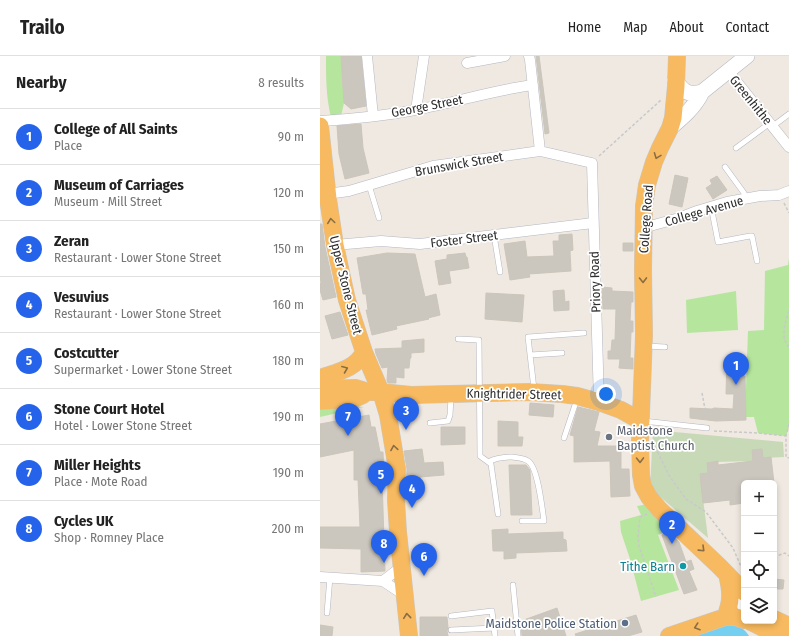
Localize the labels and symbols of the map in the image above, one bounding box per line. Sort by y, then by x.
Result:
street label: Greenhithe [727,72,775,128]
street label: George Street [390,92,465,120]
street label: Brunswick Street [414,149,505,179]
one-way arrow [653,152,661,159]
street label: College Road [636,184,656,254]
street label: College Avenue [663,193,745,229]
one-way arrow [327,218,336,224]
street label: Foster Street [430,227,499,251]
street label: Upper Stone Street [326,234,366,337]
street label: Priory Road [586,251,604,313]
one-way arrow [639,277,647,283]
pin: 1 [723,352,749,385]
one-way arrow [342,366,349,374]
your location [596,384,616,404]
street label: Knightrider Street [466,386,562,402]
pin: 3 [393,397,419,430]
pin: 7 [335,403,361,436]
place label: Maidstone Baptist Church [617,423,695,453]
marker: Maidstone Baptist Church [604,432,614,442]
one-way arrow [390,445,399,451]
one-way arrow [636,457,645,463]
pin: 5 [368,461,394,494]
pin: 4 [399,475,425,508]
pin: 2 [659,511,685,544]
pin: 8 [371,530,397,563]
pin: 6 [411,543,437,576]
one-way arrow [697,544,705,552]
place label: Tithe Barn [620,559,675,574]
marker: Tithe Barn [678,561,688,571]
one-way arrow [402,613,411,619]
place label: Maidstone Police Station [485,616,617,631]
marker: Maidstone Police Station [620,618,630,628]
one-way arrow [694,622,701,630]

